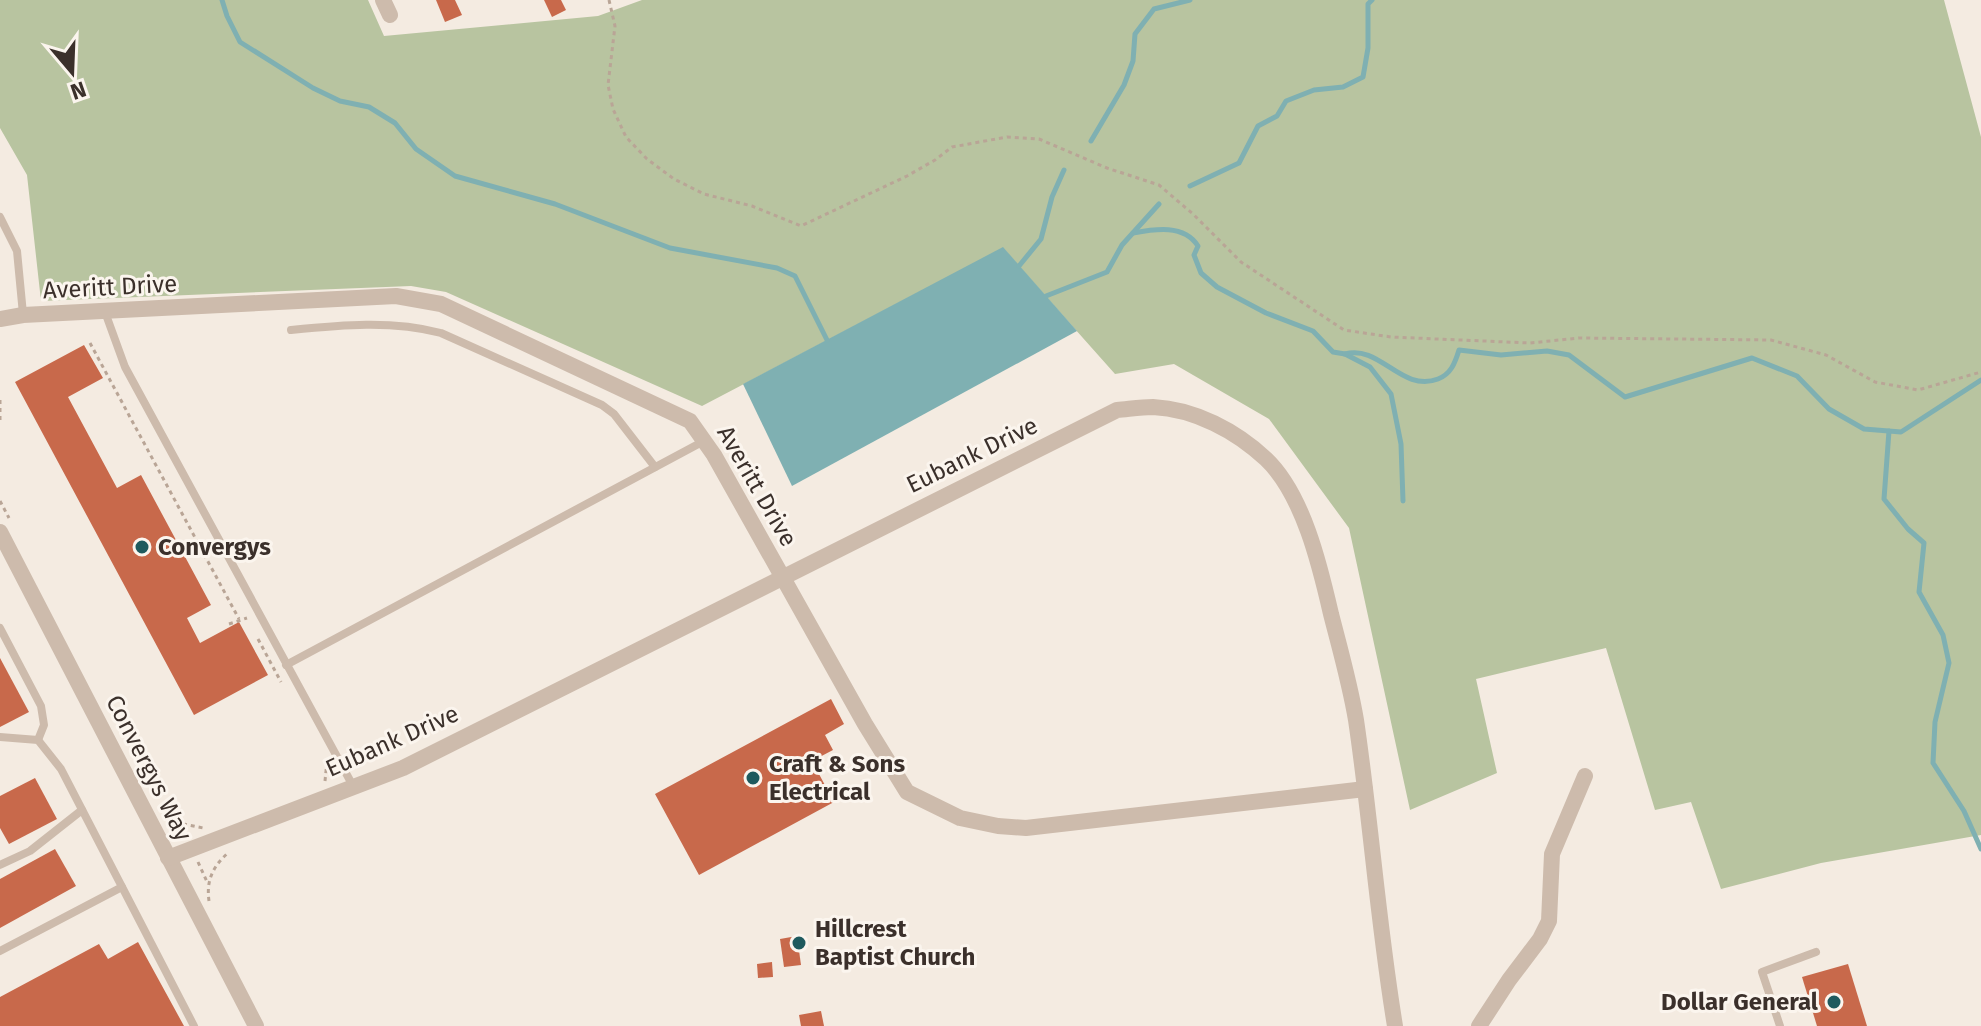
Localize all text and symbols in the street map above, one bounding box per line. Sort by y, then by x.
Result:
north arrow [32,32,112,112]
text: N [67,75,90,106]
street label: Averitt Drive [42,269,178,305]
street label: Eubank Drive [902,411,1042,499]
street label: Averitt Drive [711,421,803,551]
place label: Convergys [158,533,271,561]
marker: Convergys [133,538,151,556]
street label: Convergys Way [100,690,198,846]
street label: Eubank Drive [321,699,463,783]
place label: Craft & Sons Electrical [769,750,905,806]
marker: Craft & Sons Electrical [744,769,762,787]
place label: Hillcrest Baptist Church [815,915,975,971]
marker: Hillcrest Baptist Church [790,934,808,952]
place label: Dollar General [1661,988,1819,1016]
marker: Dollar General [1825,993,1843,1011]

